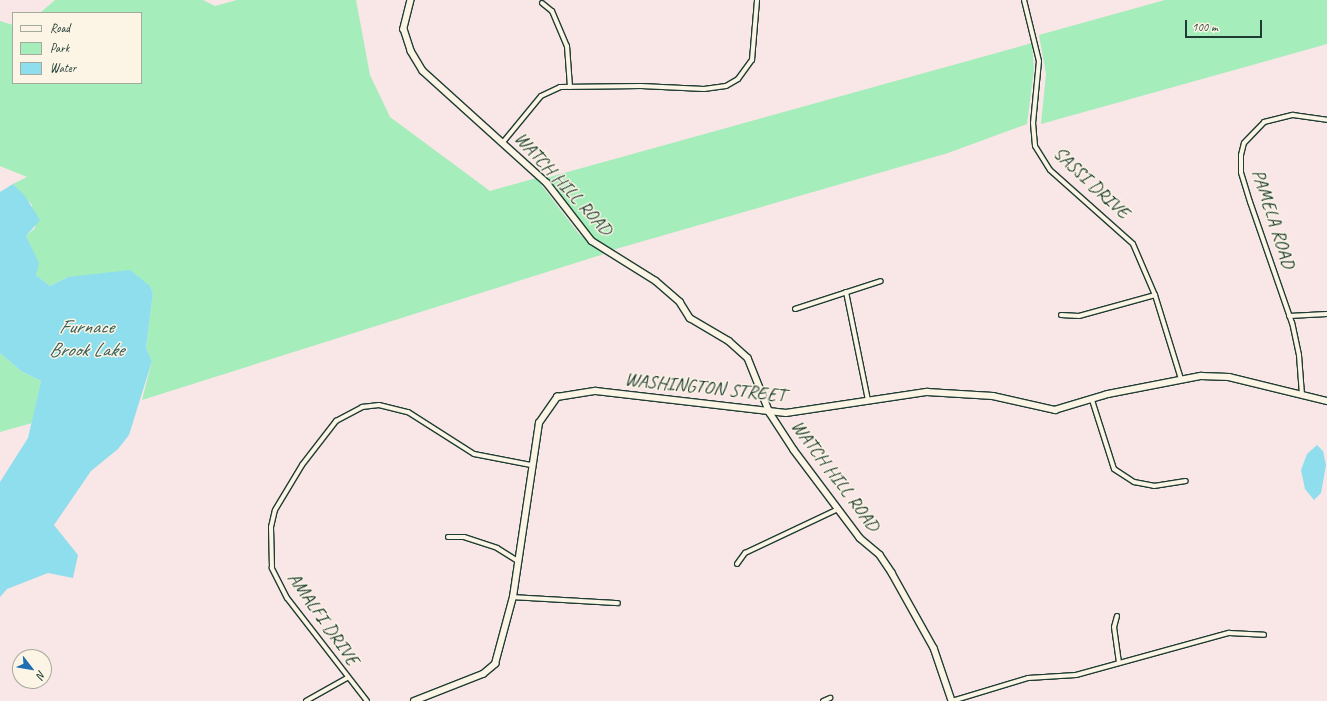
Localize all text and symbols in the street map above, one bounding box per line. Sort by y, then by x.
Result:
legend [12,12,142,84]
scale bar [1187,12,1264,38]
text: 100 m [1192,19,1218,35]
text: Road [50,20,70,36]
text: Park [50,40,69,56]
text: Water [50,60,76,76]
street label: WATCH HILL ROAD [509,127,617,241]
street label: SASSI DRIVE [1048,142,1134,224]
street label: PAMELA ROAD [1246,167,1300,271]
water label: Furnace Brook Lake [49,315,123,362]
street label: WASHINGTON STREET [624,368,786,408]
street label: WATCH HILL ROAD [786,416,884,536]
street label: AMALFI DRIVE [282,568,364,670]
north arrow [12,649,52,689]
text: N [34,668,49,681]

